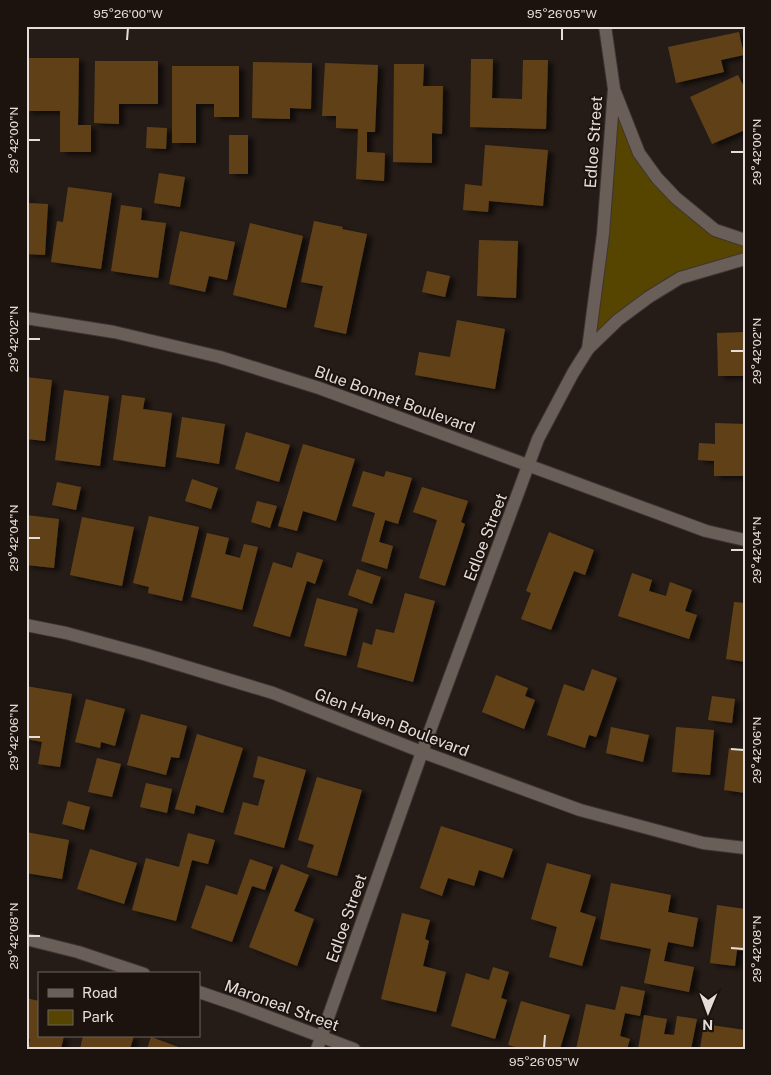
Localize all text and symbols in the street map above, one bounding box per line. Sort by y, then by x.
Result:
text: 95°26'00"W [93,7,163,21]
text: 95°26'05"W [527,7,598,21]
street label: Edloe Street [581,95,606,189]
text: 29°42'00"N [7,107,21,173]
text: 29°42'00"N [750,119,764,185]
text: 29°42'02"N [7,306,21,372]
text: 29°42'02"N [750,318,764,384]
street label: Blue Bonnet Boulevard [312,362,478,437]
street label: Edloe Street [460,491,511,584]
text: 29°42'04"N [7,505,21,571]
text: 29°42'04"N [750,517,764,583]
street label: Glen Haven Boulevard [312,684,472,761]
text: 29°42'06"N [7,704,21,770]
text: 29°42'06"N [750,717,764,783]
street label: Edloe Street [322,871,371,965]
text: 29°42'08"N [7,902,21,970]
text: 29°42'08"N [750,915,764,983]
legend [38,972,200,1038]
street label: Maroneal Street [222,976,342,1035]
text: Road [82,984,118,1001]
north arrow [684,988,734,1038]
text: Park [82,1008,114,1025]
text: N [702,1017,713,1033]
text: 95°26'05"W [509,1055,580,1069]

